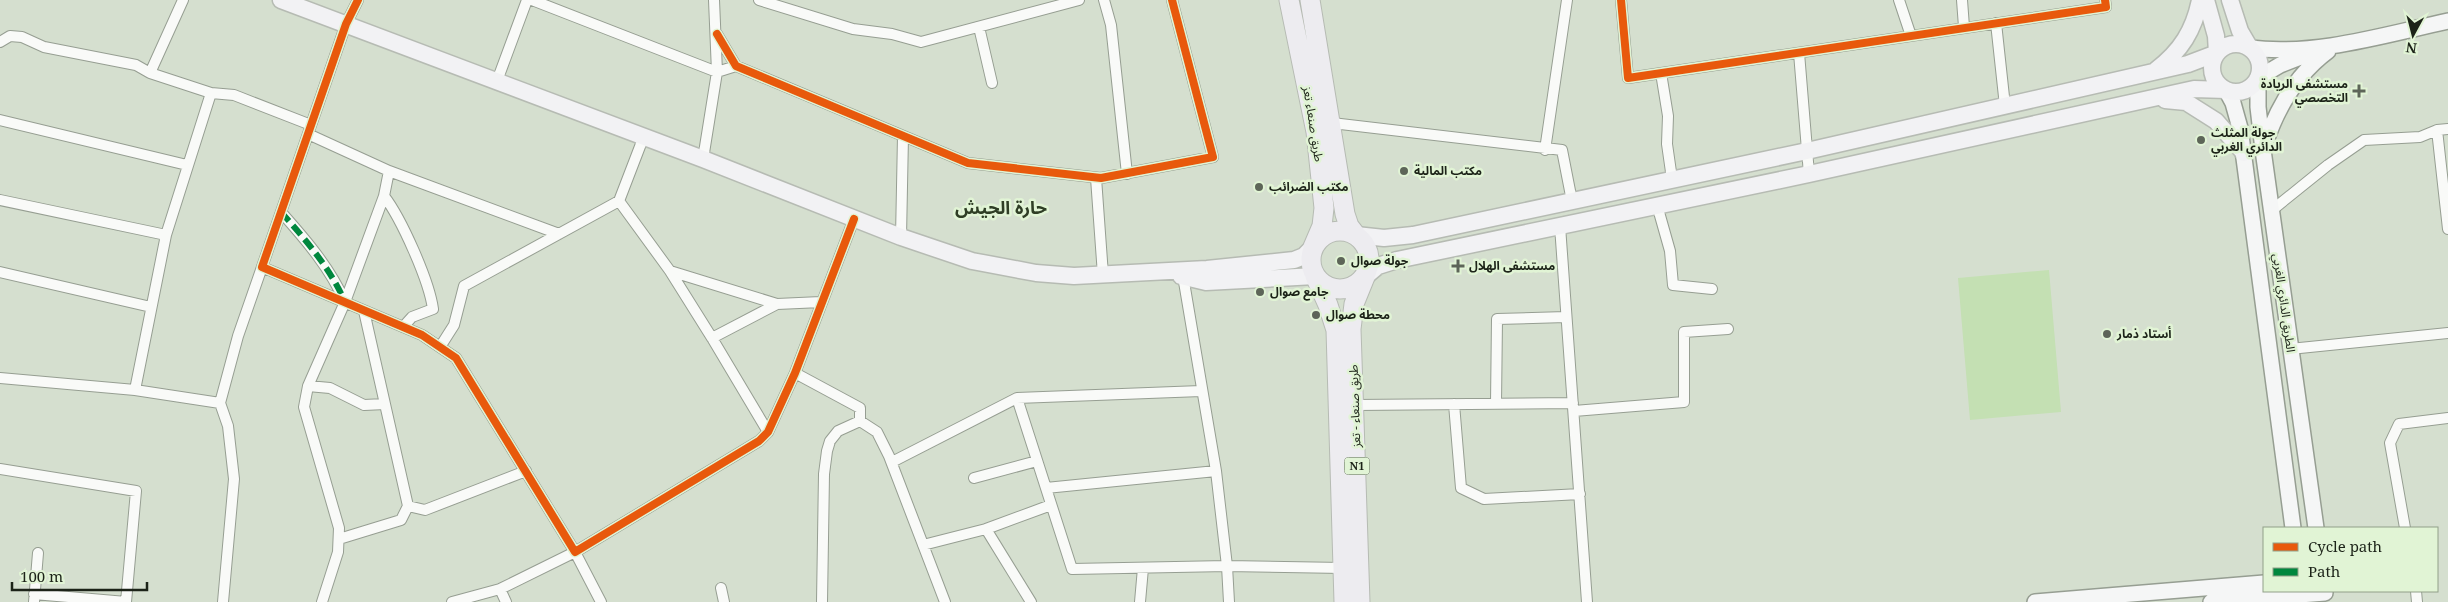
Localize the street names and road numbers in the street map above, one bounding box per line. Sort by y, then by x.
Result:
street label: طريق صنعاء تعز [1299,84,1328,163]
street label: الطريق الدائري الغربي [2267,253,2300,354]
street label: طريق صنعاء - تعز [1345,364,1364,449]
road number: N1 [1344,458,1370,474]

